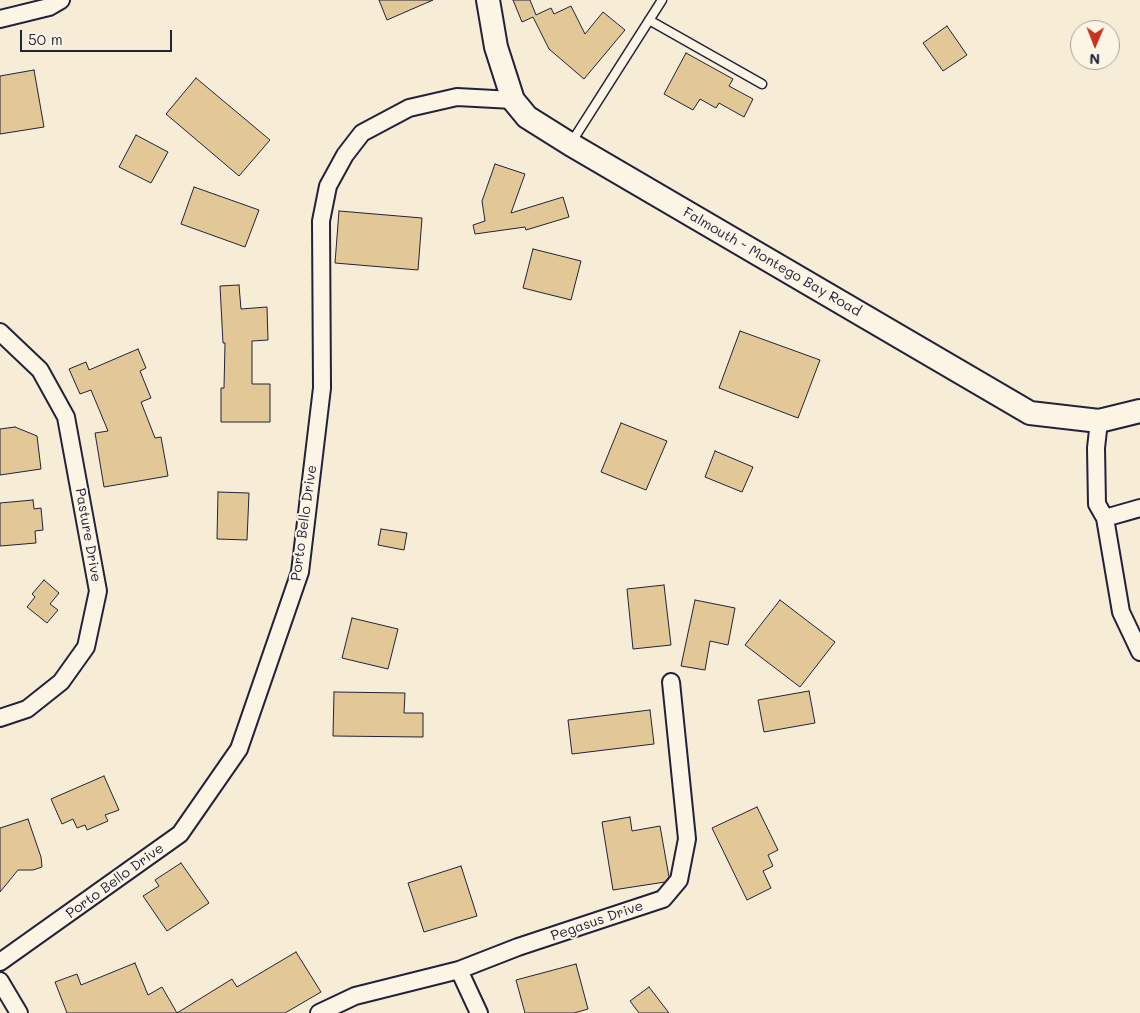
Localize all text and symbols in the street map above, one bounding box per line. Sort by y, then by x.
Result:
scale bar [22,20,175,52]
north arrow [1070,20,1120,70]
text: 50 m [28,29,63,49]
text: N [1089,50,1100,69]
street label: Falmouth - Montego Bay Road [680,204,864,320]
street label: Porto Bello Drive [288,464,320,582]
street label: Pasture Drive [71,487,105,583]
street label: Porto Bello Drive [63,840,167,922]
street label: Pegasus Drive [548,897,646,945]

